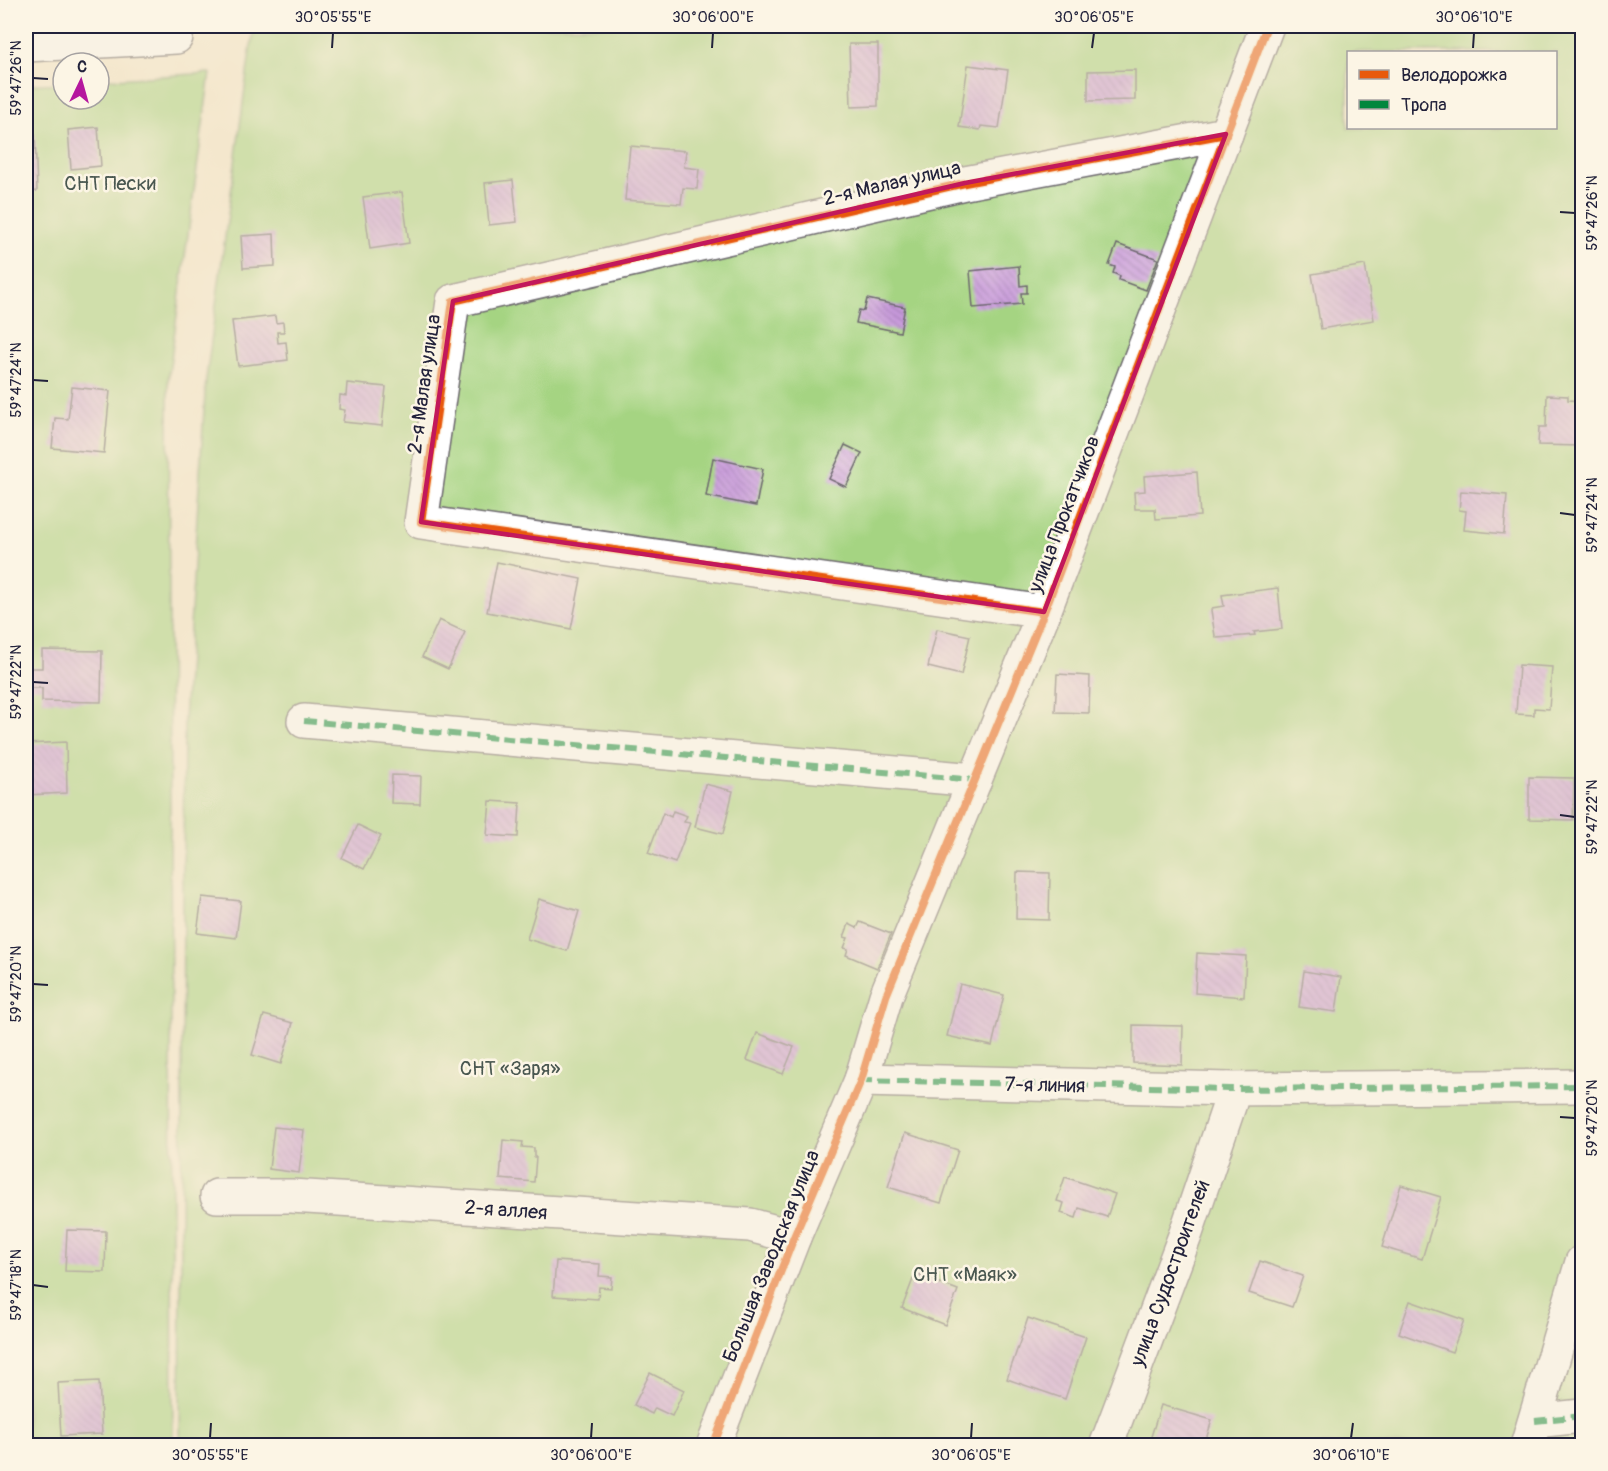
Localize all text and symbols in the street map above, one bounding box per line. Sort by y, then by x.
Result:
text: 30°05'55"E [295,8,372,27]
text: 30°06'00"E [672,8,754,27]
text: 30°06'05"E [1054,8,1134,27]
text: 30°06'10"E [1435,8,1513,27]
text: 59°47'26"N [7,40,26,116]
north arrow [51,51,111,111]
legend [1347,51,1557,129]
text: С [76,57,88,77]
text: Велодорожка [1401,64,1507,87]
text: Тропа [1401,94,1447,117]
street label: 2-я Малая улица [821,155,963,211]
park label: СНТ Пески [64,171,156,196]
text: 59°47'26"N [1583,175,1602,251]
street label: 2-я Малая улица [402,313,446,455]
text: 59°47'24"N [7,342,26,418]
street label: улица Прокатчиков [1022,432,1105,597]
text: 59°47'24"N [1583,477,1602,553]
text: 59°47'22"N [7,644,26,720]
text: 59°47'22"N [1583,779,1602,855]
text: 59°47'20"N [7,946,26,1022]
park label: СНТ «Заря» [460,1056,560,1081]
street label: 7-я линия [1005,1072,1085,1098]
text: 59°47'20"N [1583,1080,1602,1156]
street label: Большая Заводская улица [717,1146,825,1366]
street label: улица Судостроителей [1124,1176,1215,1371]
street label: 2-я аллея [464,1195,548,1225]
text: 59°47'18"N [7,1249,26,1321]
park label: СНТ «Маяк» [913,1262,1017,1287]
text: 30°05'55"E [172,1446,249,1465]
text: 30°06'00"E [550,1446,632,1465]
text: 30°06'05"E [931,1446,1011,1465]
text: 30°06'10"E [1312,1446,1390,1465]

